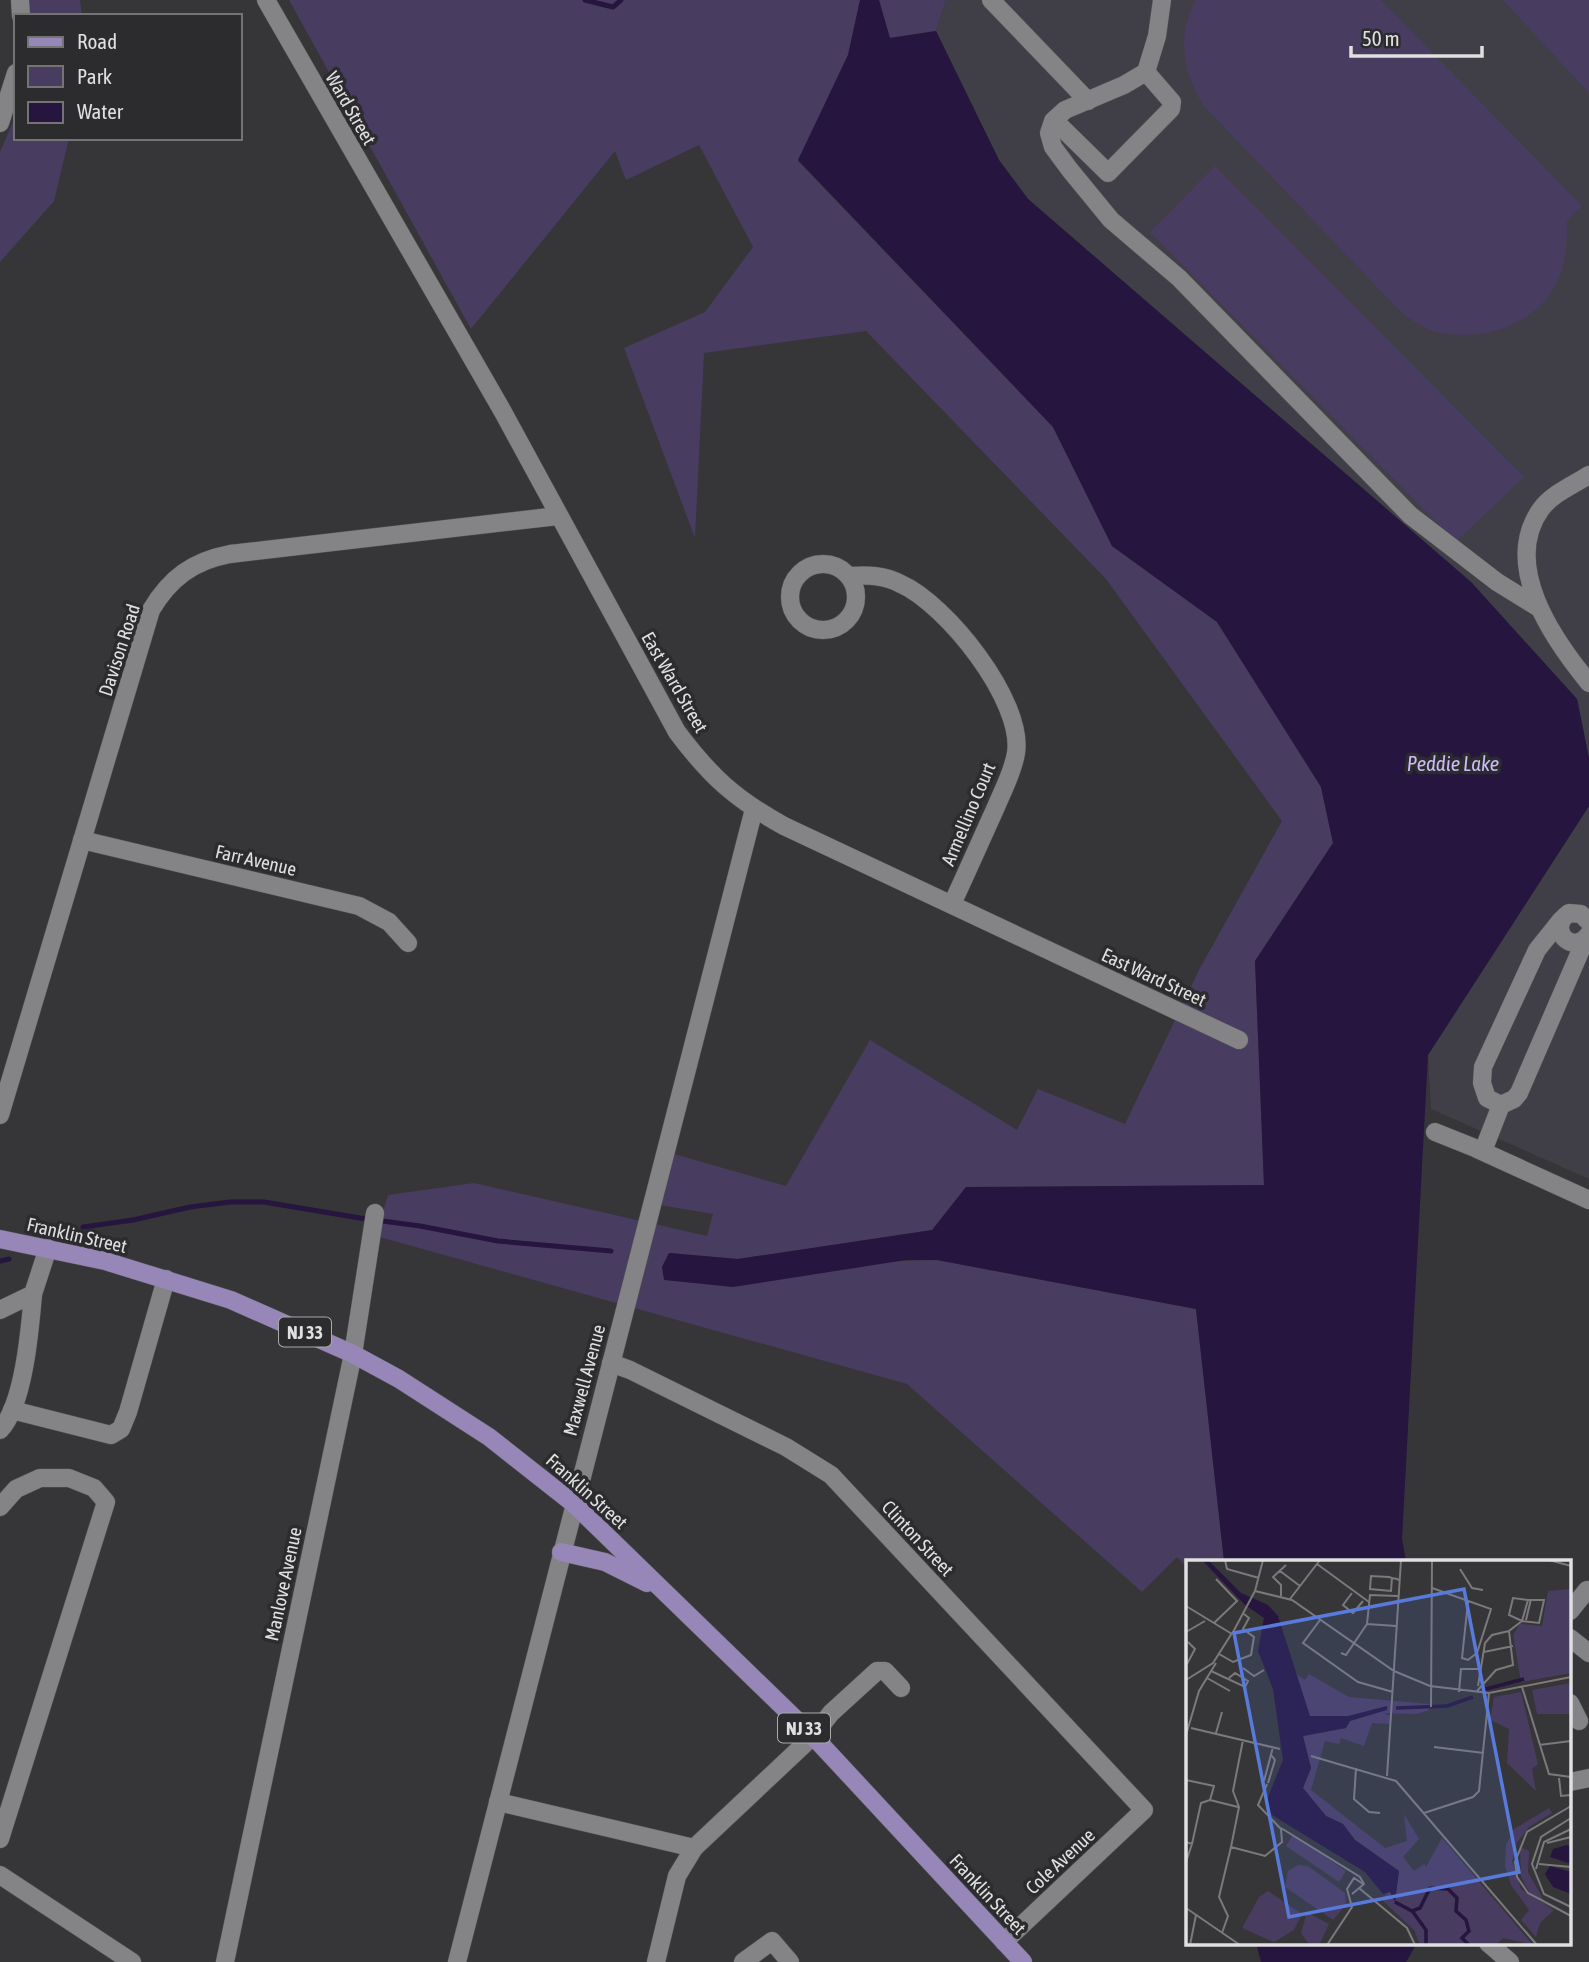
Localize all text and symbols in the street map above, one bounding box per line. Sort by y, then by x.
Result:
legend [14,14,242,140]
scale bar [1351,14,1482,58]
text: 50 m [1362,26,1400,50]
text: Road [77,29,117,53]
text: Park [77,64,112,88]
street label: Ward Street [321,67,381,149]
text: Water [77,99,124,123]
street label: Davison Road [94,601,144,699]
street label: East Ward Street [637,628,713,736]
water label: Peddie Lake [1407,751,1499,775]
street label: Armellino Court [936,759,1000,869]
street label: Farr Avenue [213,840,299,880]
street label: East Ward Street [1098,943,1210,1011]
street label: Franklin Street [25,1213,129,1257]
road number: NJ 33 [279,1317,331,1346]
street label: Maxwell Avenue [559,1322,609,1438]
street label: Franklin Street [542,1449,632,1533]
street label: Clinton Street [878,1496,958,1580]
street label: Manlove Avenue [260,1525,306,1643]
inset map [1186,1560,1572,1944]
road number: NJ 33 [778,1714,830,1742]
street label: Cole Avenue [1021,1824,1099,1898]
street label: Franklin Street [945,1849,1031,1939]

